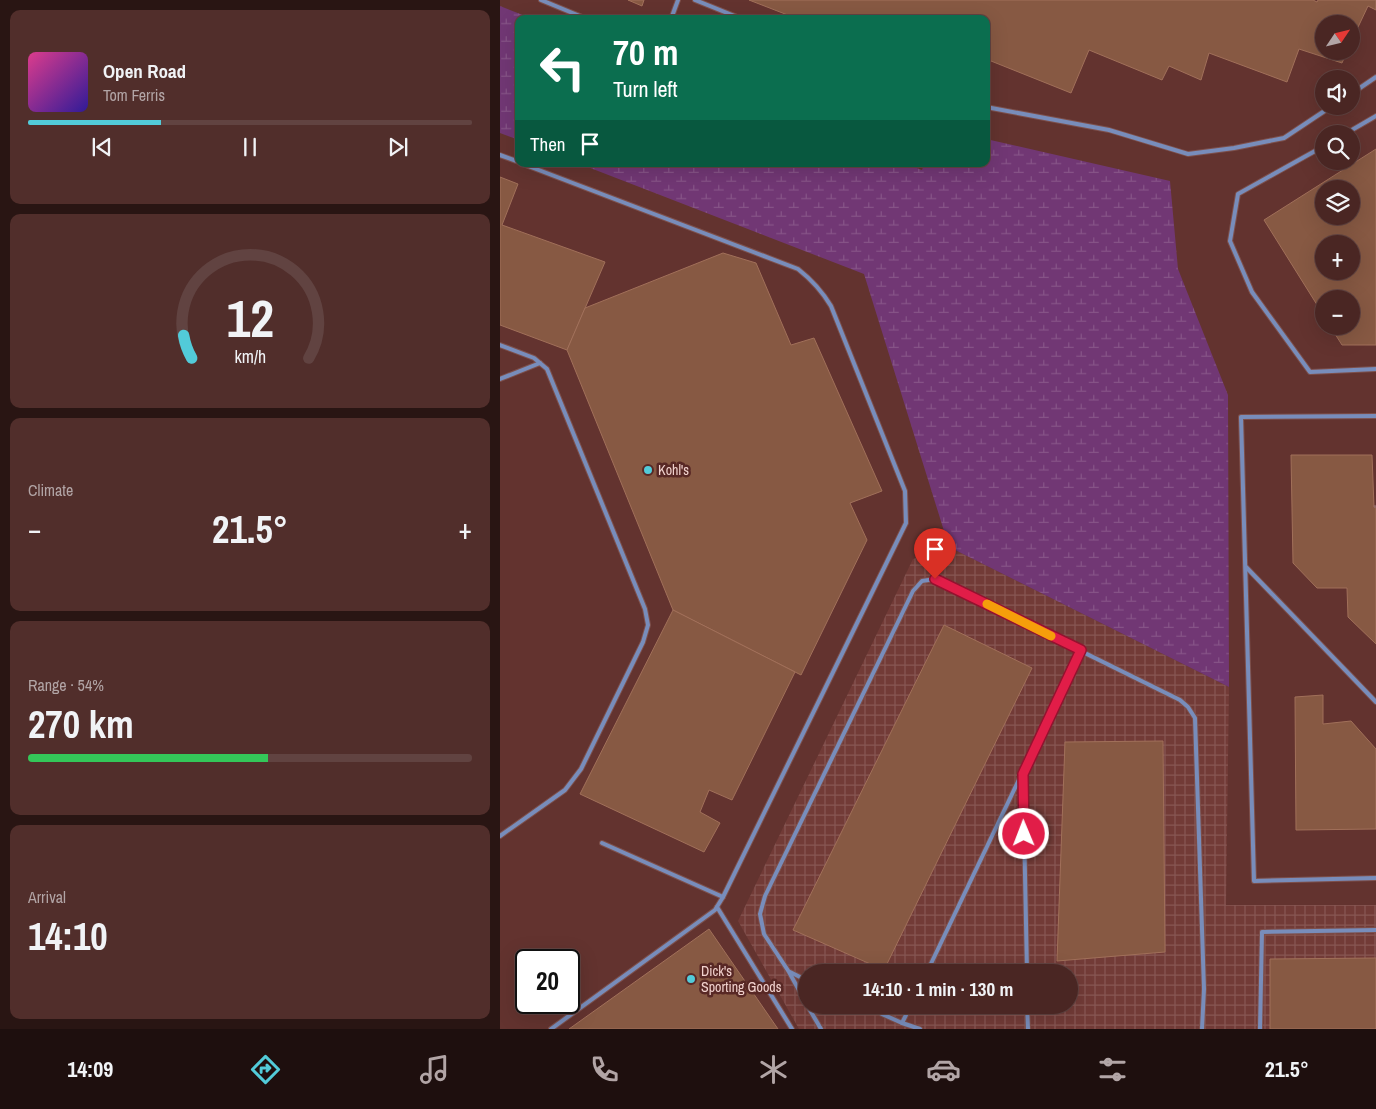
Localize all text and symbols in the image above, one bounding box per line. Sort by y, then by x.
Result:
north arrow [1315,15,1360,60]
map controls [1315,15,1360,335]
text: 70 m [613,29,678,76]
icon: left [530,35,595,100]
text: Open Road [103,58,186,84]
button: sound [1315,70,1360,115]
text: Turn left [613,74,678,104]
text: Tom Ferris [103,84,165,106]
button: search [1315,125,1360,170]
icon: arrive [576,130,604,158]
text: Then [530,131,566,157]
icon: previous [88,133,116,161]
icon: pause [236,133,264,161]
icon: next [384,133,412,161]
button: layers [1315,180,1360,225]
button: + [1315,235,1360,280]
text: 12 [226,283,274,353]
button: − [1315,290,1360,335]
text: km/h [234,345,266,369]
place label: Kohl's [658,461,689,479]
marker: Kohl's [642,464,654,476]
text: Climate [28,479,73,501]
text: 21.5° [212,504,288,555]
text: − [28,510,41,548]
text: + [459,510,472,548]
pin [914,528,956,579]
icon: arrive [921,535,949,563]
text: Range · 54% [28,674,104,696]
text: 270 km [28,699,134,750]
position arrow [997,807,1049,859]
text: Arrival [28,886,66,908]
text: 14:10 [28,911,108,962]
speed limit sign: 20 [515,949,580,1014]
place label: Dick's Sporting Goods [701,962,782,996]
marker: Dick's Sporting Goods [685,973,697,985]
text: 14:10 · 1 min · 130 m [863,976,1013,1002]
icon: directions [248,1052,283,1087]
icon: music [417,1052,452,1087]
icon: phone [587,1052,622,1087]
icon: climate [756,1052,791,1087]
icon: car [926,1052,961,1087]
icon: filters [1095,1052,1130,1087]
text: 14:09 [67,1054,113,1084]
text: 21.5° [1265,1054,1309,1084]

